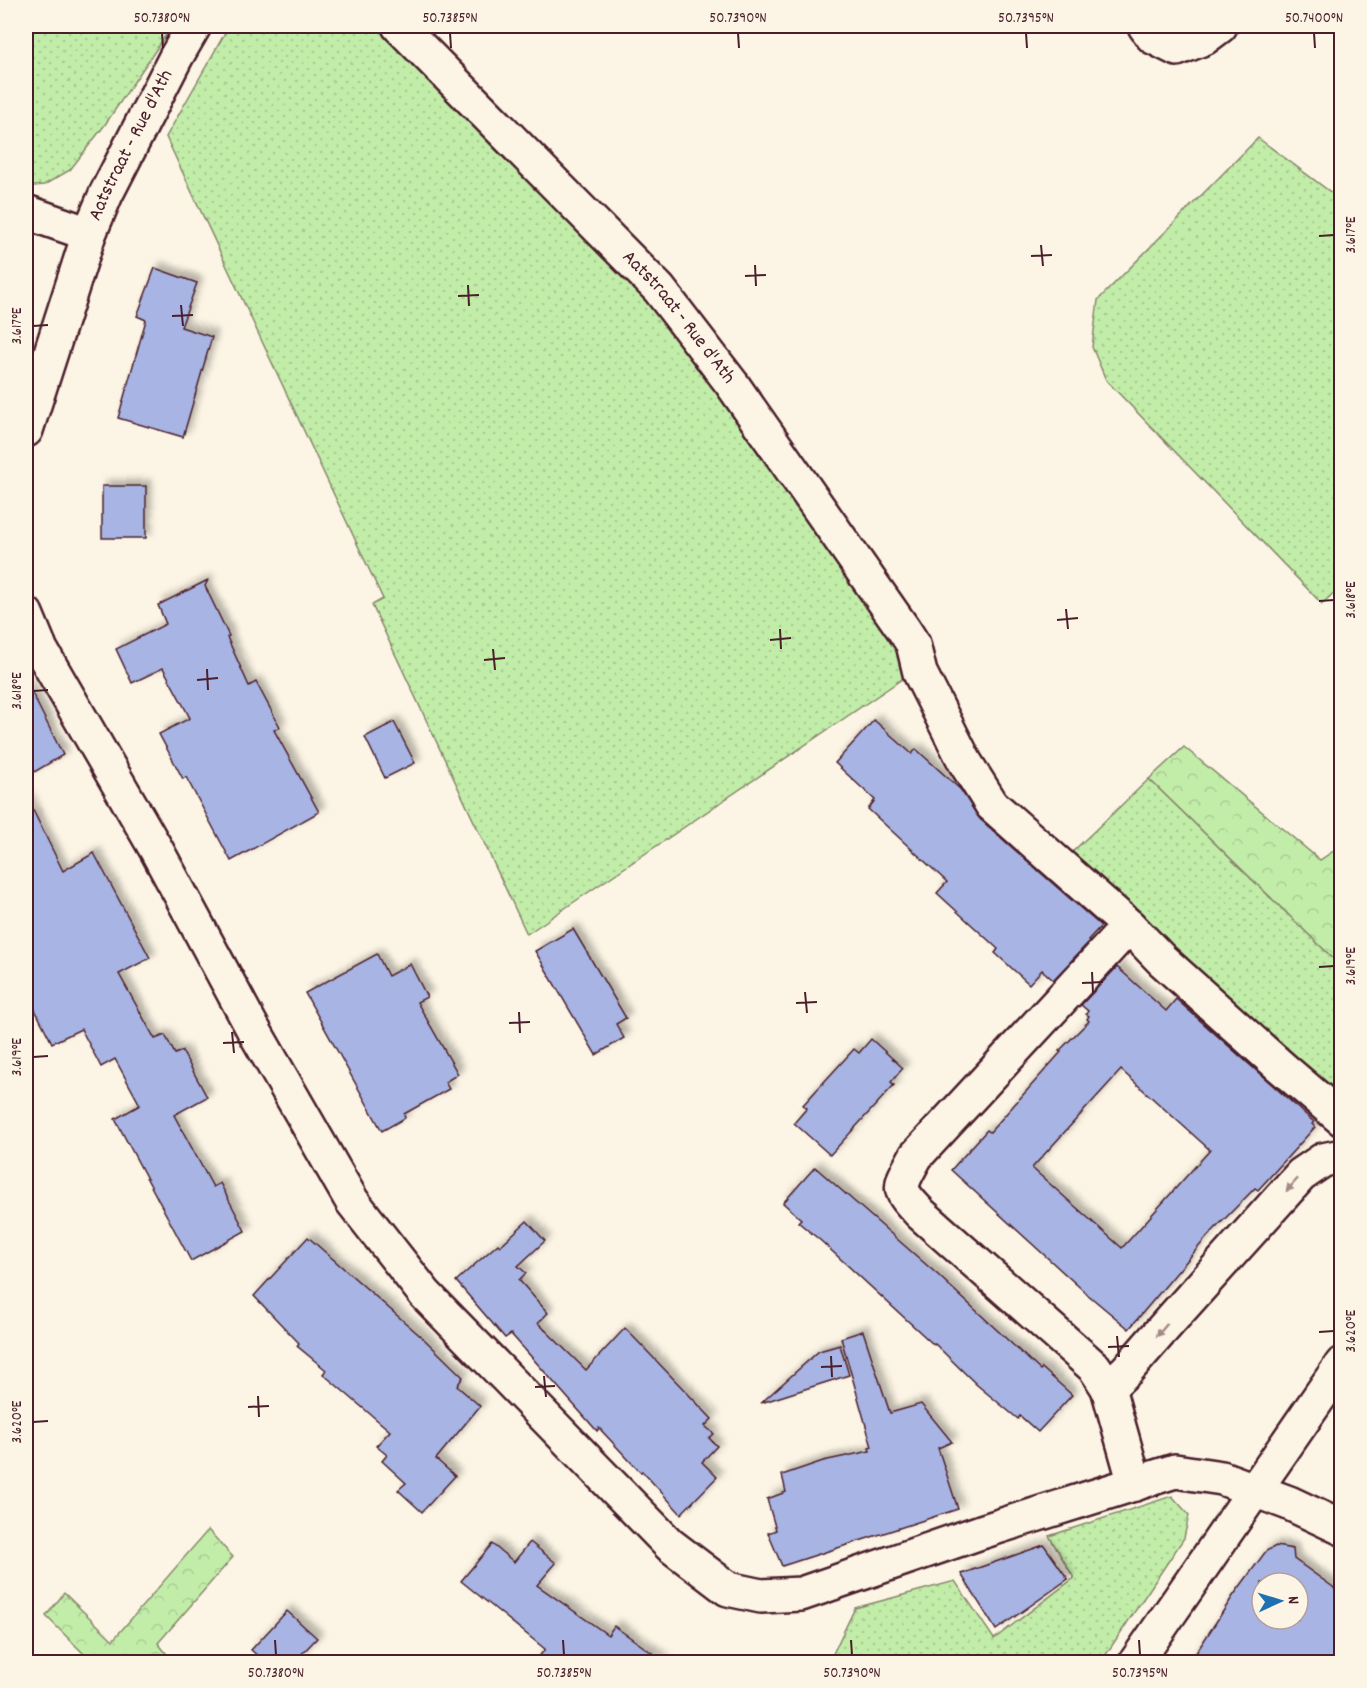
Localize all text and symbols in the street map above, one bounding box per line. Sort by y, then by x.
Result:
text: 50.7380°N [134,8,190,30]
text: 50.7385°N [422,8,478,30]
text: 50.7390°N [709,8,767,30]
text: 50.7395°N [998,8,1054,30]
text: 50.7400°N [1285,8,1343,30]
street label: Aatstraat - Rue d'Ath [82,65,181,225]
text: 3.617°E [1341,216,1363,254]
street label: Aatstraat - Rue d'Ath [615,245,741,390]
text: 3.617°E [7,307,29,345]
text: 3.618°E [1341,581,1363,619]
text: 3.618°E [7,672,29,710]
text: 3.619°E [1341,947,1363,985]
text: 3.619°E [7,1038,29,1076]
one-way arrow [1285,1177,1299,1192]
text: 3.620°E [1341,1309,1363,1352]
one-way arrow [1156,1322,1169,1337]
text: 3.620°E [7,1400,29,1443]
north arrow [1250,1571,1310,1631]
text: N [1281,1595,1304,1605]
text: 50.7380°N [248,1663,304,1685]
text: 50.7385°N [536,1663,592,1685]
text: 50.7390°N [823,1663,881,1685]
text: 50.7395°N [1112,1663,1168,1685]

